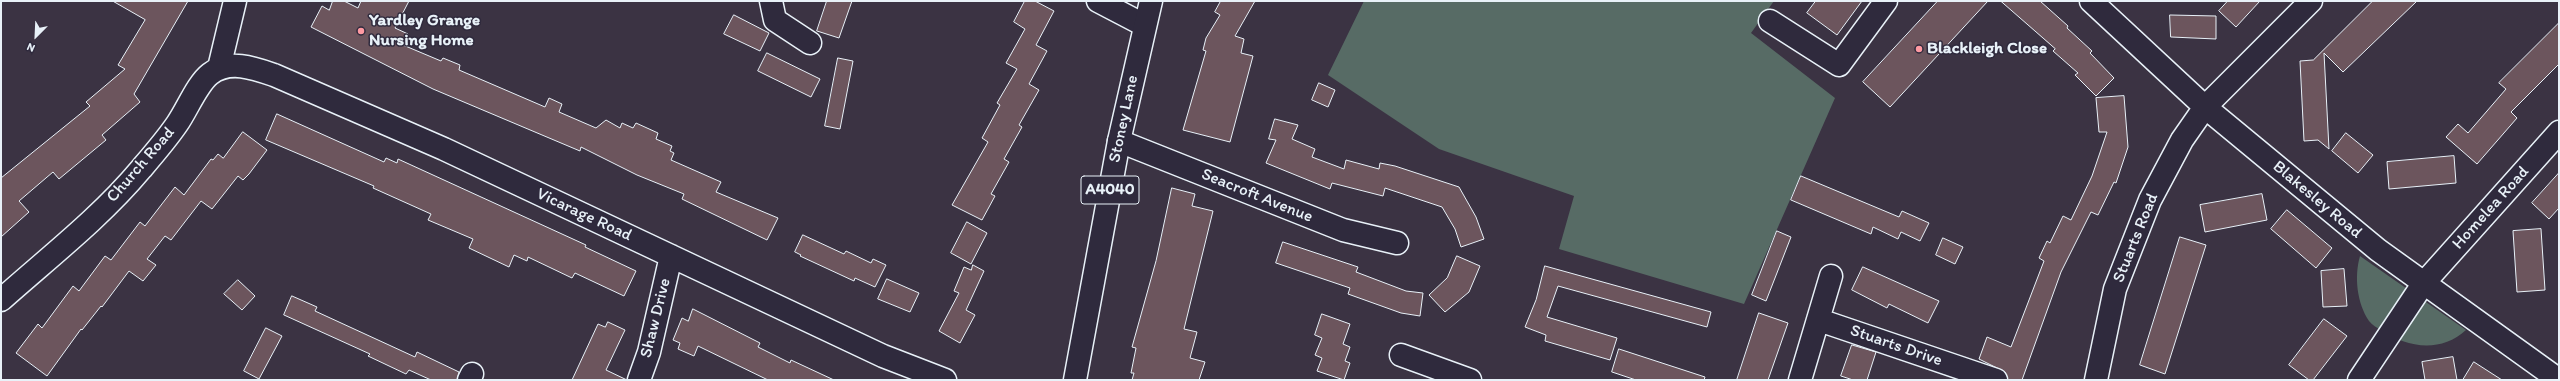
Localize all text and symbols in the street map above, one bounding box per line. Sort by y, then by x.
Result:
place label: Yardley Grange Nursing Home [369,11,480,51]
north arrow [16,16,56,56]
marker: Yardley Grange Nursing Home [356,26,366,36]
place label: Blackleigh Close [1927,39,2047,59]
text: N [25,40,37,55]
marker: Blackleigh Close [1914,44,1924,54]
street label: Stoney Lane [1105,73,1143,165]
street label: Church Road [103,123,179,207]
street label: Blakesley Road [2268,157,2366,243]
street label: Homelea Road [2448,162,2534,254]
street label: Seacroft Avenue [1198,164,1316,228]
road number: A4040 [1081,176,1139,204]
street label: Vicarage Road [533,184,635,246]
street label: Stuarts Road [2109,190,2163,286]
street label: Shaw Drive [636,276,676,360]
street label: Stuarts Drive [1847,321,1945,371]

